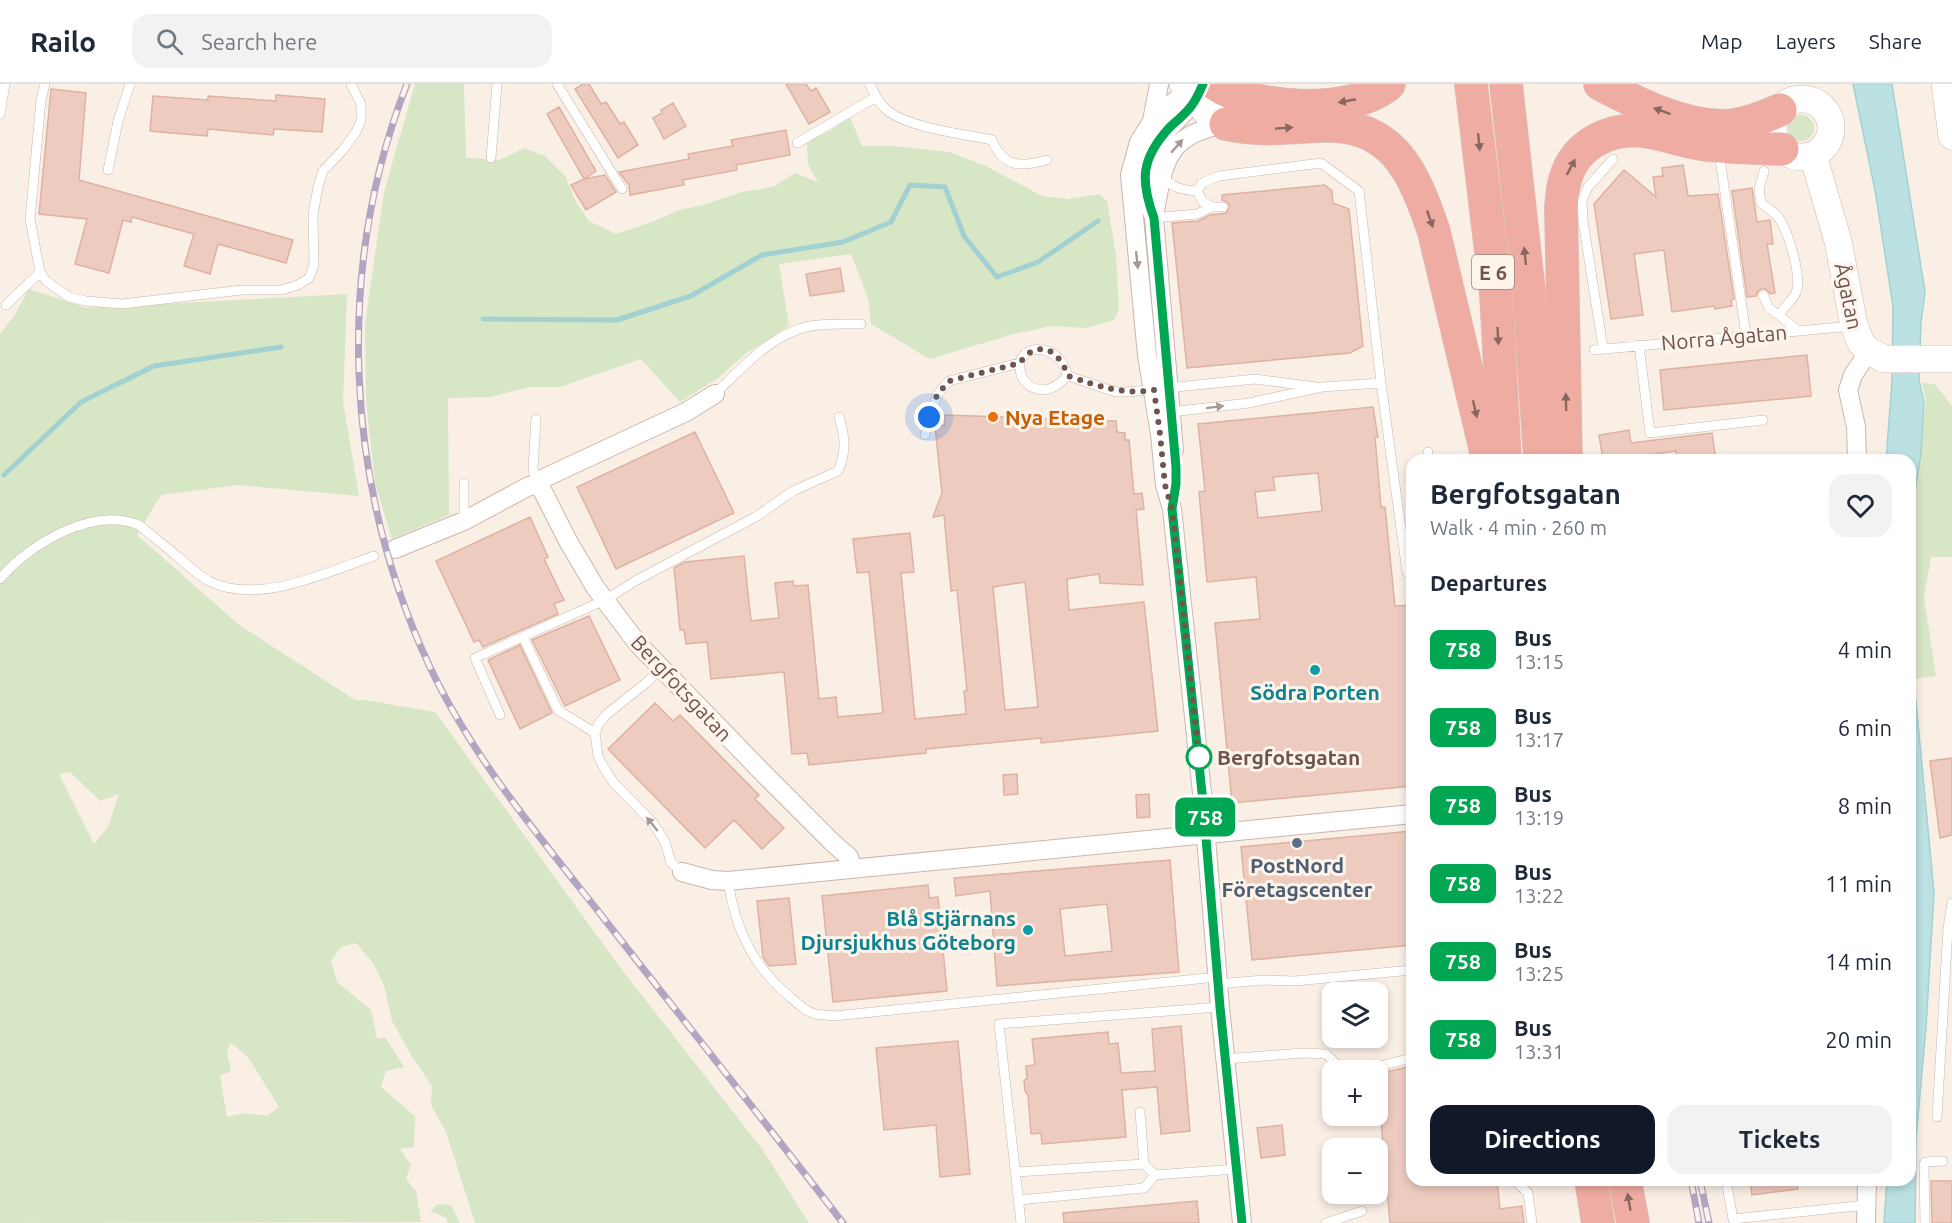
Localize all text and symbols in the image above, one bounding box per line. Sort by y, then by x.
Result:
search box [132,14,552,68]
icon: search [153,25,186,58]
text: Railo [30,26,96,57]
text: Search here [201,29,317,54]
text: Map [1701,29,1742,53]
text: Layers [1775,29,1836,53]
text: Share [1869,29,1922,53]
one-way arrow [1337,97,1356,106]
one-way arrow [1653,106,1671,116]
one-way arrow [1274,123,1293,133]
one-way arrow [1474,133,1484,152]
one-way arrow [1171,138,1184,154]
one-way arrow [1566,158,1576,175]
one-way arrow [1425,210,1435,228]
one-way arrow [1520,246,1530,265]
one-way arrow [1132,251,1142,270]
road number: E 6 [1472,255,1514,289]
street label: Ågatan [1830,260,1868,332]
street label: Norra Ågatan [1660,320,1788,354]
one-way arrow [1493,327,1502,346]
one-way arrow [1561,393,1571,412]
one-way arrow [1471,399,1481,418]
your location [914,402,944,432]
one-way arrow [1206,402,1225,412]
place label: Nya Etage [1005,405,1105,429]
marker: Nya Etage [986,410,1000,424]
button: heart [1829,474,1892,537]
text: Bergfotsgatan [1430,478,1621,509]
text: Walk · 4 min · 260 m [1430,516,1607,539]
text: Departures [1430,570,1547,595]
text: Bus [1514,625,1552,650]
street label: Bergfotsgatan [627,630,737,746]
text: 758 [1445,637,1481,661]
text: 4 min [1838,637,1892,662]
text: 13:15 [1514,650,1564,673]
marker: Södra Porten [1308,663,1322,677]
place label: Södra Porten [1250,680,1380,704]
text: Bus [1514,703,1552,728]
text: 758 [1445,715,1481,739]
text: 6 min [1838,715,1892,740]
text: 13:17 [1514,728,1564,751]
marker: Bergfotsgatan [1186,744,1212,770]
place label: Bergfotsgatan [1217,745,1360,769]
text: Bus [1514,781,1552,806]
text: 758 [1445,793,1481,817]
text: 8 min [1838,793,1892,818]
line badge: 758 [1170,798,1240,836]
text: 758 [1187,805,1223,829]
text: 13:19 [1514,806,1564,829]
one-way arrow [646,816,659,832]
marker: PostNord Företagscenter [1290,836,1304,850]
place label: PostNord Företagscenter [1222,853,1373,901]
text: Bus [1514,859,1552,884]
text: 758 [1445,871,1481,895]
text: 11 min [1825,871,1892,896]
text: 13:22 [1514,884,1564,907]
place label: Blå Stjärnans Djursjukhus Göteborg [801,906,1016,954]
marker: Blå Stjärnans Djursjukhus Göteborg [1021,923,1035,937]
text: Bus [1514,937,1552,962]
text: 758 [1445,949,1481,973]
text: 14 min [1825,949,1892,974]
text: 13:25 [1514,962,1564,985]
map controls [1322,982,1388,1204]
button: layers [1322,982,1388,1048]
text: Bus [1514,1015,1552,1040]
text: 758 [1445,1027,1481,1051]
text: 20 min [1825,1027,1892,1052]
text: 13:31 [1514,1040,1564,1063]
button: + [1322,1060,1388,1126]
button: Directions [1430,1105,1655,1174]
button: Tickets [1667,1105,1892,1174]
button: − [1322,1138,1388,1204]
one-way arrow [1624,1192,1633,1211]

